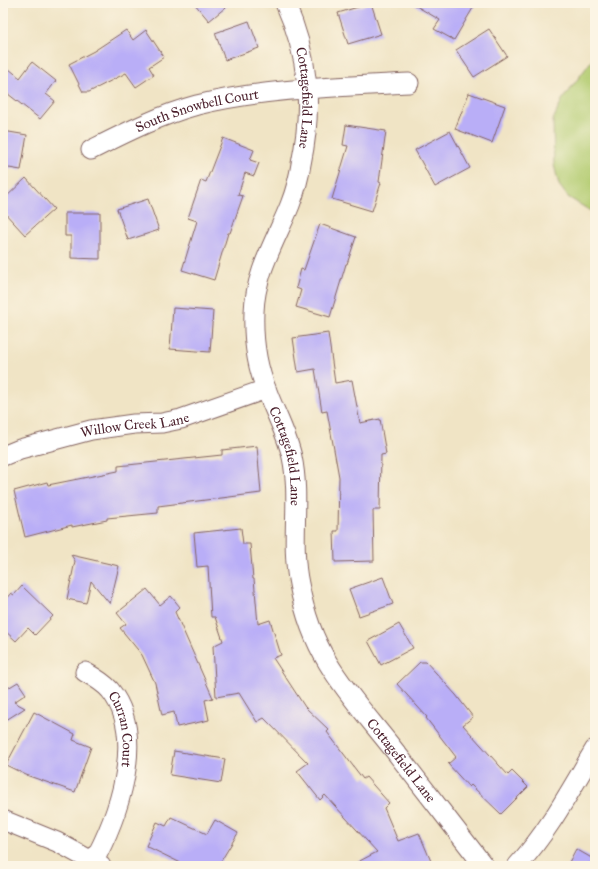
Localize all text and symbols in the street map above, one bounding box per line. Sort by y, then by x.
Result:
street label: Cottagefield Lane [292,45,316,150]
street label: South Snowbell Court [133,86,260,136]
street label: Cottagefield Lane [265,404,304,506]
street label: Willow Creek Lane [79,409,192,441]
street label: Curran Court [104,688,136,768]
street label: Cottagefield Lane [363,715,439,806]

